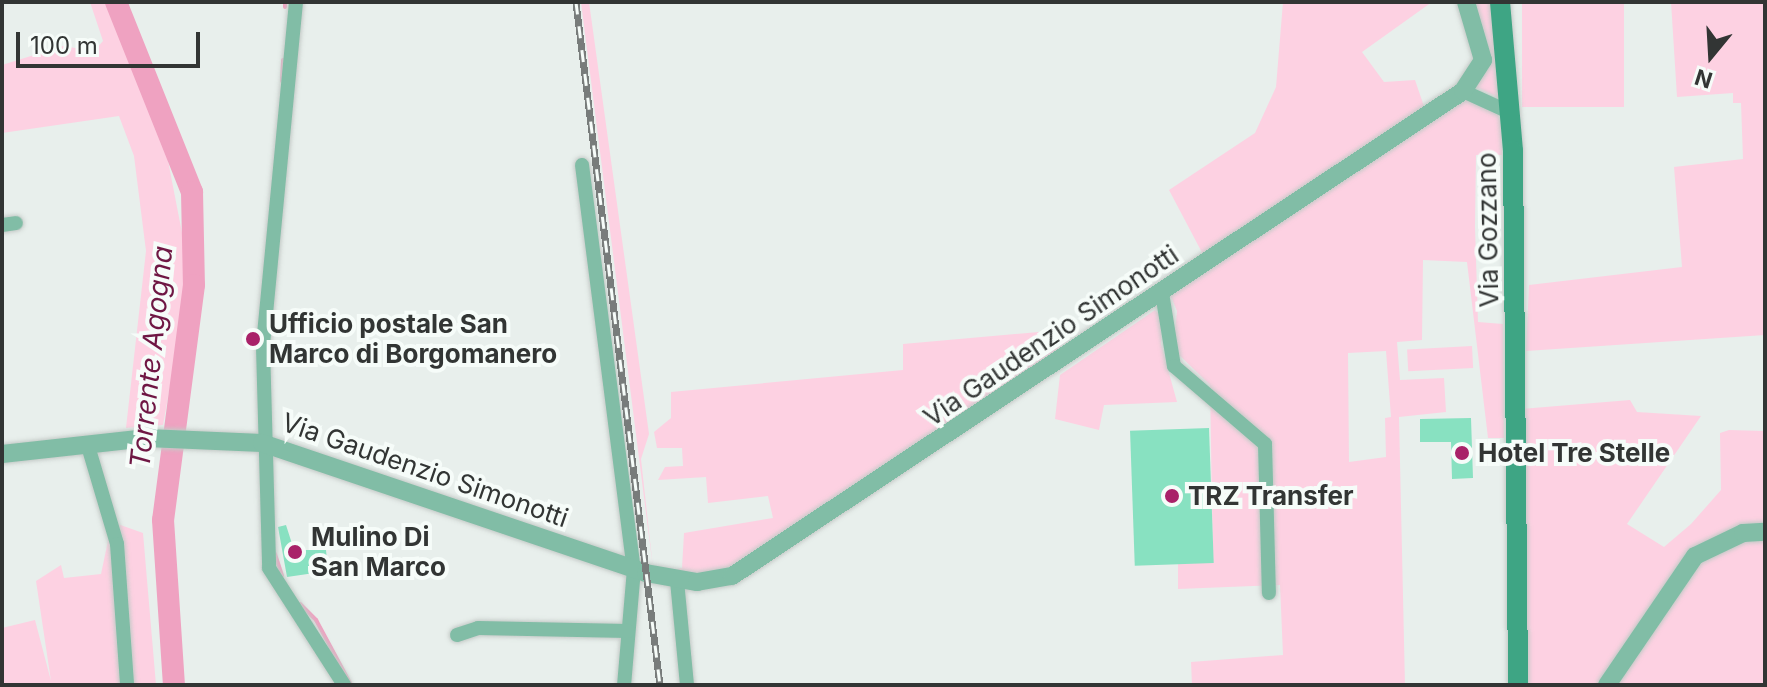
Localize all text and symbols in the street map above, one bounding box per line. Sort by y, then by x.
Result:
scale bar [20,16,204,66]
north arrow [1671,16,1751,96]
text: 100 m [30,31,98,60]
text: N [1692,64,1716,94]
street label: Via Gozzano [1471,152,1505,308]
street label: Via Gaudenzio Simonotti [918,239,1184,433]
water label: Torrente Agogna [123,244,179,470]
place label: Ufficio postale San Marco di Borgomanero [269,308,557,370]
marker: Ufficio postale San Marco di Borgomanero [244,330,262,348]
street label: Via Gaudenzio Simonotti [278,406,572,534]
place label: Hotel Tre Stelle [1478,437,1670,469]
marker: Hotel Tre Stelle [1453,444,1471,462]
place label: TRZ Transfer [1188,480,1354,512]
marker: TRZ Transfer [1163,487,1181,505]
place label: Mulino Di San Marco [311,521,446,582]
marker: Mulino Di San Marco [286,543,304,561]

